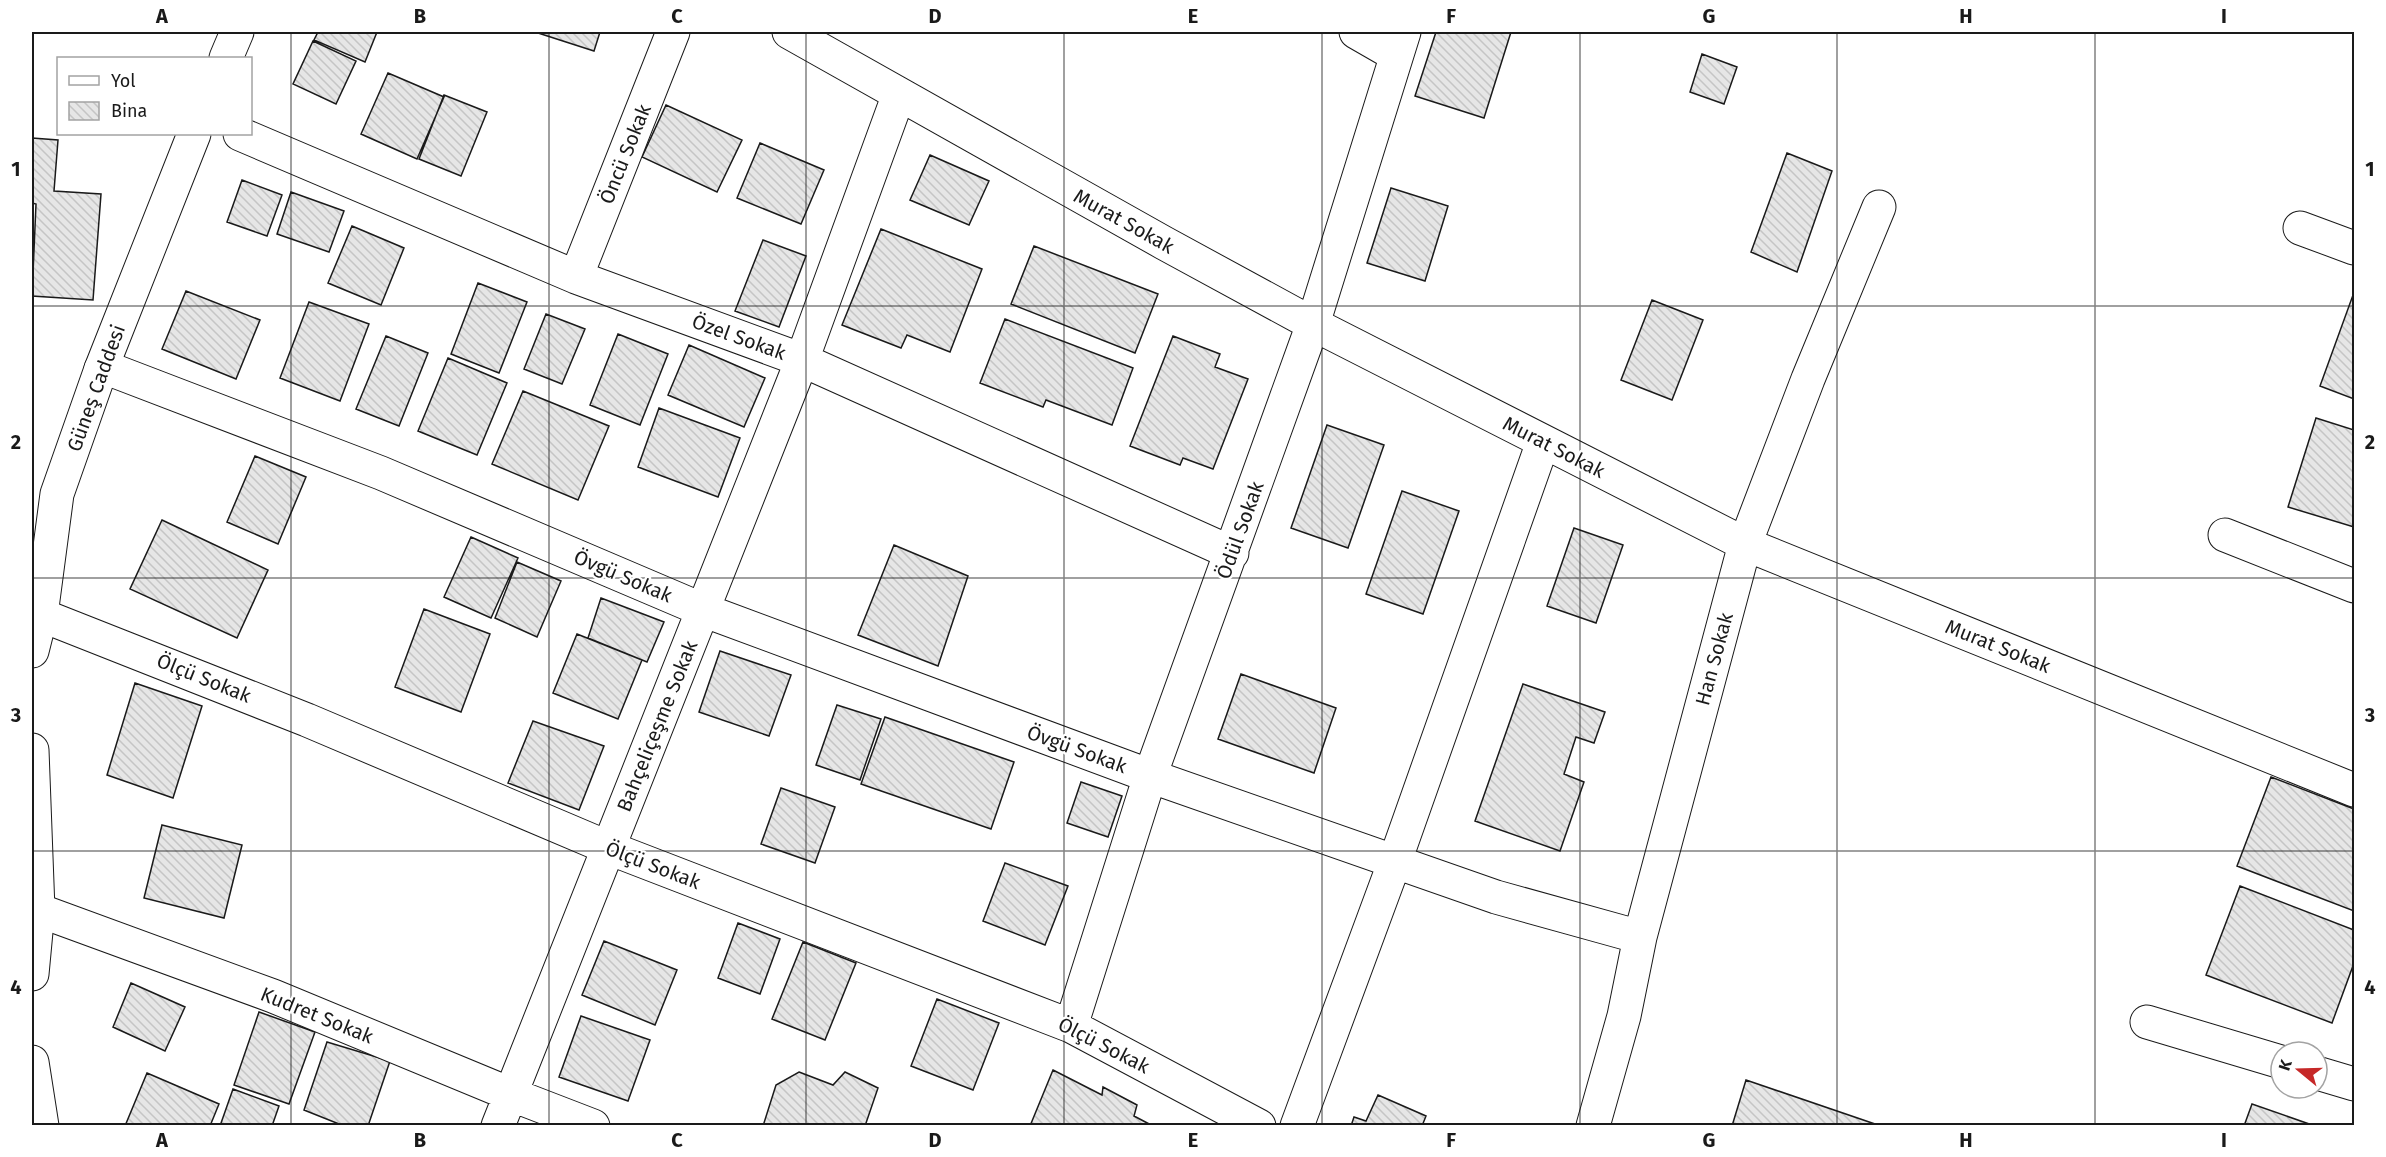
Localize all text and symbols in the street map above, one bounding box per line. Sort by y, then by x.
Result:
text: A [155,4,169,28]
text: B [414,4,426,28]
text: C [671,4,683,28]
text: D [928,4,942,28]
text: E [1188,4,1198,28]
text: F [1446,4,1456,28]
text: G [1703,4,1715,28]
text: H [1959,4,1973,28]
text: I [2221,4,2227,28]
legend [57,57,252,135]
text: Yol [111,70,136,92]
text: Bina [111,100,147,122]
street label: Öncü Sokak [594,100,656,207]
text: 1 [11,157,21,181]
text: 1 [2365,157,2375,181]
street label: Murat Sokak [1070,184,1179,259]
street label: Özel Sokak [689,309,790,365]
street label: Güneş Caddesi [62,321,131,455]
street label: Murat Sokak [1499,411,1610,483]
text: 2 [11,430,21,454]
text: 2 [2365,430,2375,454]
street label: Ödül Sokak [1211,477,1269,582]
street label: Övgü Sokak [570,545,676,608]
street label: Han Sokak [1690,609,1738,708]
street label: Murat Sokak [1942,614,2055,678]
street label: Bahçeliçeşme Sokak [612,636,704,816]
street label: Ölçü Sokak [153,648,255,709]
text: 3 [10,703,21,727]
text: 3 [2364,703,2375,727]
street label: Övgü Sokak [1024,720,1131,778]
street label: Ölçü Sokak [602,836,704,895]
text: 4 [10,975,22,999]
text: 4 [2364,975,2376,999]
street label: Kudret Sokak [257,982,378,1049]
street label: Ölçü Sokak [1054,1012,1154,1080]
north arrow [2269,1040,2329,1100]
text: K [2275,1057,2296,1073]
text: A [155,1128,169,1152]
text: B [414,1128,426,1152]
text: C [671,1128,683,1152]
text: D [928,1128,942,1152]
text: E [1188,1128,1198,1152]
text: F [1446,1128,1456,1152]
text: G [1703,1128,1715,1152]
text: H [1959,1128,1973,1152]
text: I [2221,1128,2227,1152]

